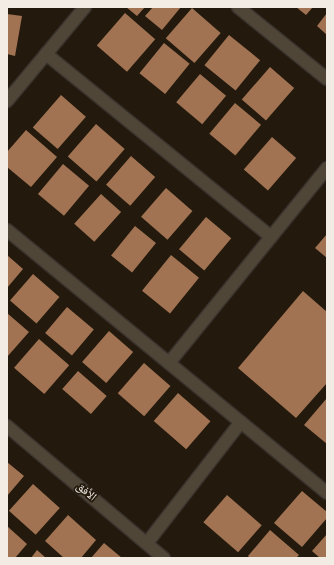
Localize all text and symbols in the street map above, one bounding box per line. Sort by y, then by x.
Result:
street label: الأفق [73,479,99,505]

